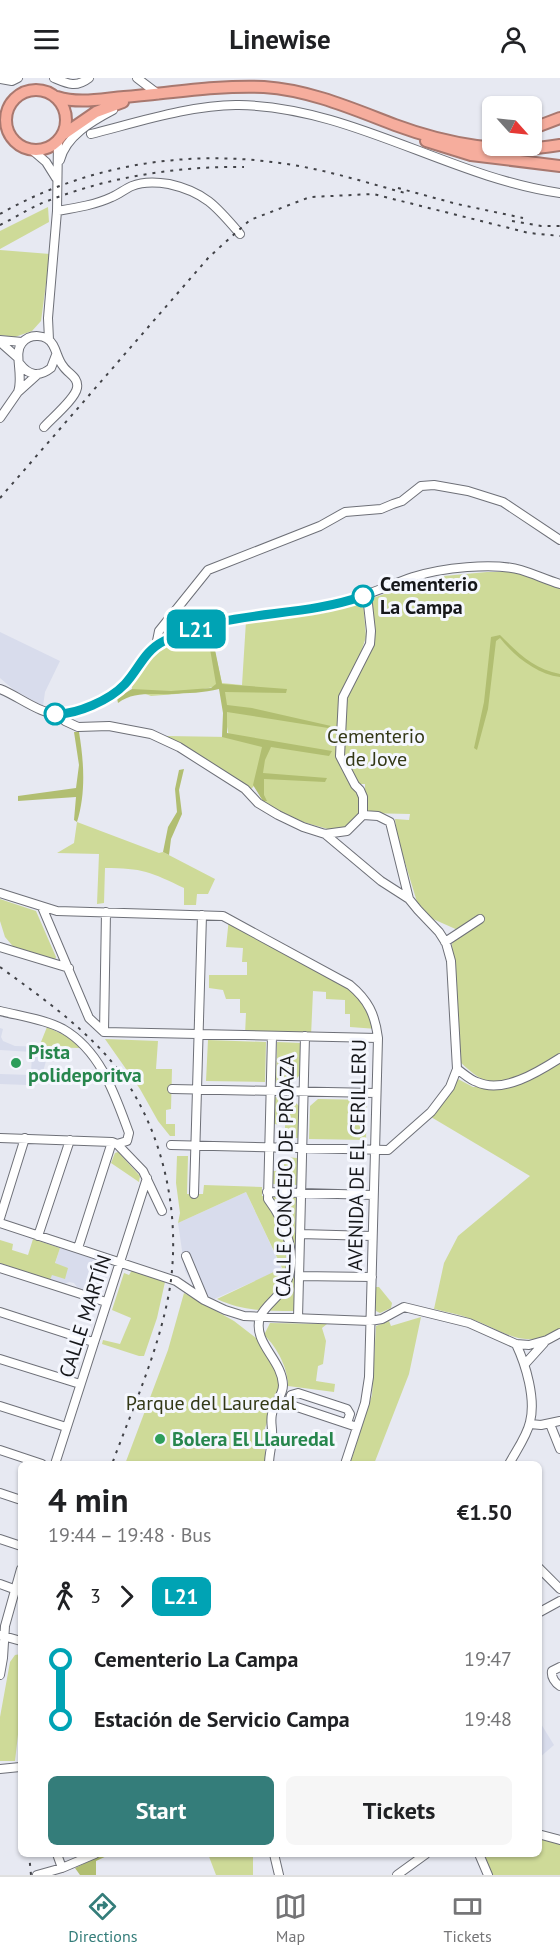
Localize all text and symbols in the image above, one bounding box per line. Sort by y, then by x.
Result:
text: Linewise [229,22,331,56]
icon: menu [30,23,63,56]
icon: person [497,23,530,56]
north arrow [482,96,542,156]
map controls [482,96,542,156]
place label: Cementerio La Campa [380,571,478,620]
marker: Cementerio La Campa [352,585,374,607]
line badge: L21 [162,610,230,648]
text: L21 [179,616,213,643]
unlabelled marker [44,703,66,725]
park label: Cementerio de Jove [327,723,425,772]
place label: Pista polideporitva [28,1039,142,1088]
street label: AVENIDA DE EL CERILLERU [342,1039,372,1271]
street label: CALLE CONCEJO DE PROAZA [270,1054,300,1297]
marker: Pista polideporitva [9,1056,23,1070]
street label: CALLE MARTÍN [53,1251,117,1381]
park label: Parque del Lauredal [126,1390,296,1416]
place label: Bolera El Llauredal [172,1426,335,1452]
marker: Bolera El Llauredal [153,1432,167,1446]
text: 4 min [48,1478,129,1521]
text: €1.50 [457,1498,512,1526]
text: 19:44 – 19:48 · Bus [48,1522,212,1548]
icon: walk [48,1580,81,1613]
icon: forward [110,1580,143,1613]
text: 3 [90,1583,101,1609]
text: L21 [164,1583,199,1610]
text: Cementerio La Campa [94,1645,298,1673]
text: 19:47 [464,1646,512,1672]
text: Estación de Servicio Campa [94,1705,350,1733]
text: 19:48 [464,1706,512,1732]
button: Start [48,1776,274,1845]
button: Tickets [286,1776,512,1845]
tab: Directions [68,1890,137,1946]
tab: Map [274,1890,307,1946]
tab: Tickets [444,1890,492,1946]

